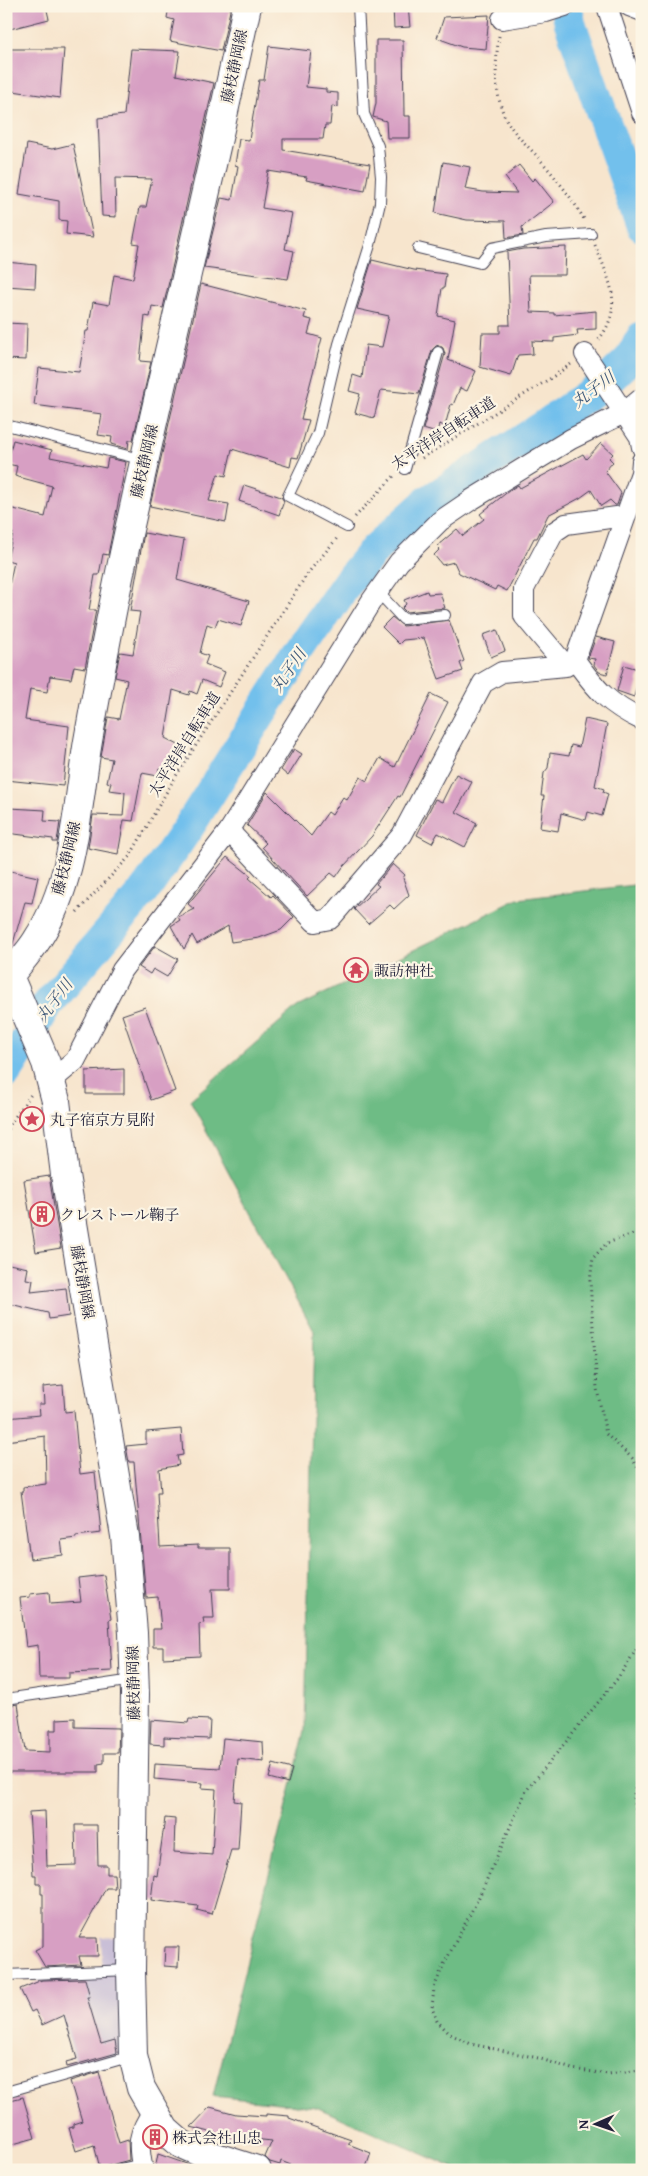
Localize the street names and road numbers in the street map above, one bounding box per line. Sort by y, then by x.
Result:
street label: 藤枝静岡線 [216,27,252,105]
street label: 太平洋岸自転車道 [387,392,499,474]
street label: 藤枝静岡線 [125,422,163,500]
street label: 太平洋岸自転車道 [143,688,225,800]
street label: 藤枝静岡線 [47,819,85,897]
street label: 藤枝静岡線 [66,1243,100,1321]
street label: 藤枝静岡線 [122,1645,144,1721]

